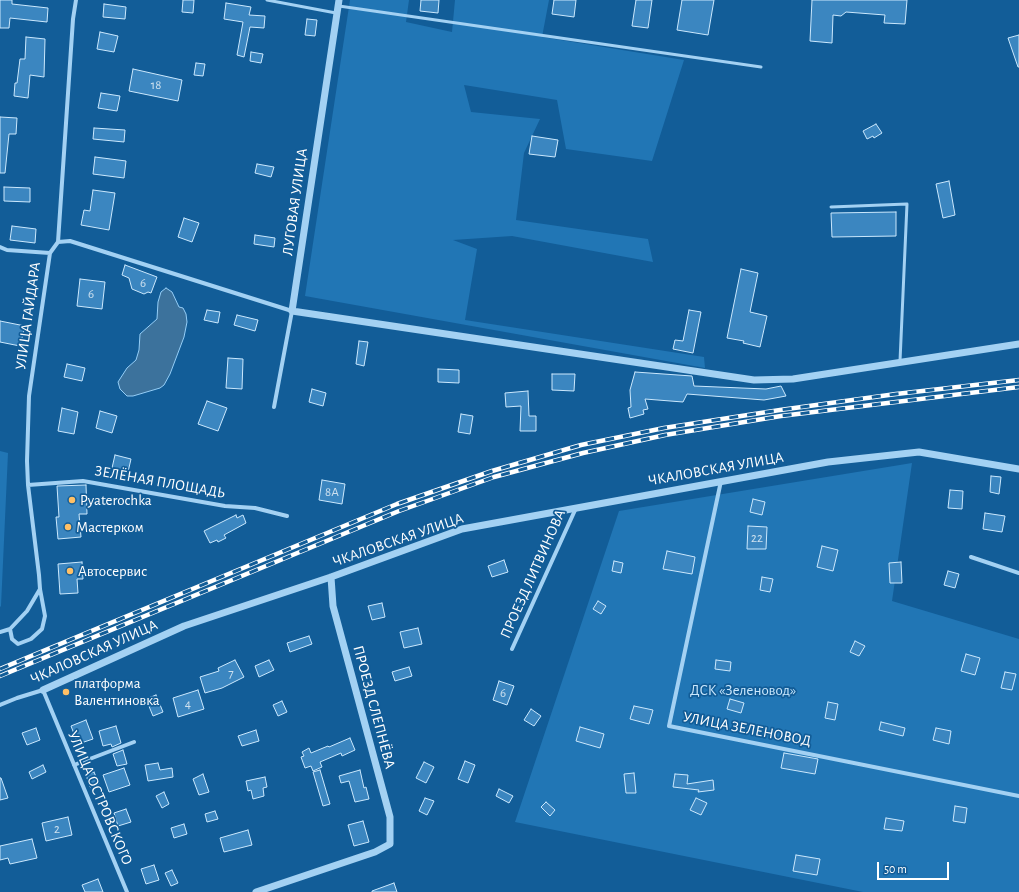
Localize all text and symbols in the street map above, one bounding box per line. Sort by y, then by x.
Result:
house number: 18 [151,77,161,93]
street label: ЛУГОВАЯ УЛИЦА [279,147,311,257]
street label: УЛИЦА ГАЙДАРА [12,261,44,371]
house number: 6 [140,275,146,291]
house number: 6 [88,286,94,302]
street label: ЧКАЛОВСКАЯ УЛИЦА [647,448,785,490]
street label: ЗЕЛЁНАЯ ПЛОЩАДЬ [93,462,227,502]
house number: 8А [325,484,339,500]
place label: Pyaterochka [80,491,152,509]
marker: Pyaterochka [67,495,77,505]
street label: ПРОЕЗД ЛИТВИНОВА [496,507,570,641]
street label: ЧКАЛОВСКАЯ УЛИЦА [330,509,466,571]
place label: Мастерком [76,518,144,536]
marker: Мастерком [63,522,73,532]
house number: 22 [751,530,763,546]
place label: Автосервис [78,562,147,580]
marker: Автосервис [65,566,75,576]
street label: ЧКАЛОВСКАЯ УЛИЦА [28,616,160,688]
street label: ПРОЕЗД СЛЕПНЁВА [349,643,399,771]
house number: 7 [228,665,234,681]
place label: платформа Валентиновка [74,674,160,709]
park label: ДСК «Зеленовод» [690,681,796,699]
house number: 6 [500,685,506,701]
marker: платформа Валентиновка [61,687,71,697]
house number: 4 [185,696,191,712]
street label: УЛИЦА ЗЕЛЕНОВОД [681,708,813,750]
street label: УЛИЦА ОСТРОВСКОГО [64,728,136,868]
house number: 2 [54,821,60,837]
scale bar [879,854,951,880]
text: 50 m [884,863,907,875]

